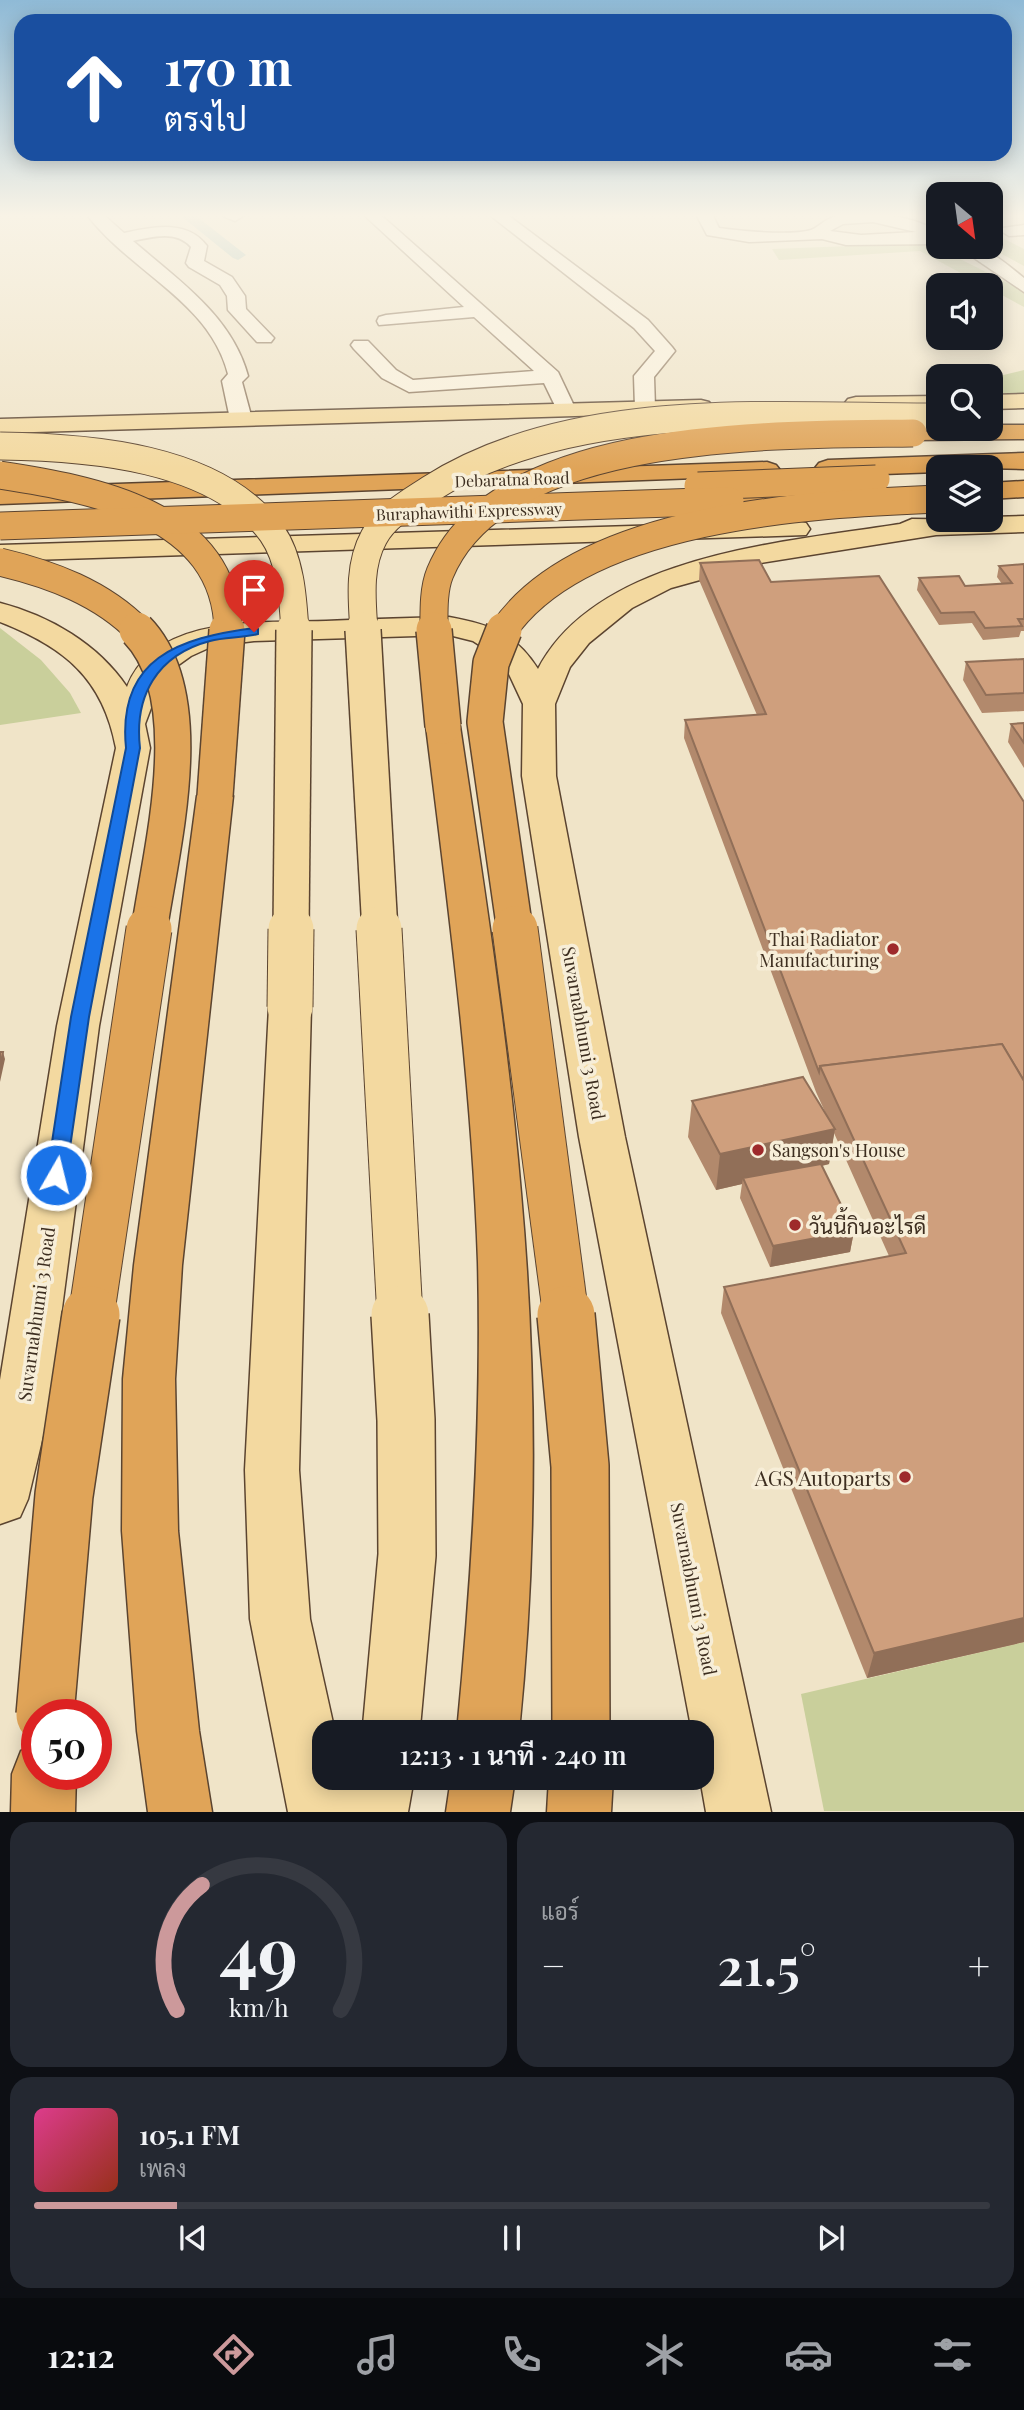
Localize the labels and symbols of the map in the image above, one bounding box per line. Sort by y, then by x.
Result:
north arrow [926,182,1003,259]
street label: Debaratna Road [454,466,570,492]
street label: Buraphawithi Expressway [375,497,563,525]
pin [224,560,284,632]
place label: Thai Radiator Manufacturing [759,927,879,972]
marker: Thai Radiator Manufacturing [885,941,901,957]
street label: Suvarnabhumi 3 Road [557,944,611,1122]
position arrow [19,1138,93,1212]
place label: Sangson's House [772,1138,906,1162]
marker: Sangson's House [750,1142,766,1158]
place label: วันนี้กินอะไรดี [809,1207,926,1239]
marker: วันนี้กินอะไรดี [787,1217,803,1233]
street label: Suvarnabhumi 3 Road [12,1225,60,1403]
place label: AGS Autoparts [754,1463,891,1491]
marker: AGS Autoparts [897,1469,913,1485]
street label: Suvarnabhumi 3 Road [665,1500,723,1678]
speed limit sign: 50 [21,1699,112,1790]

